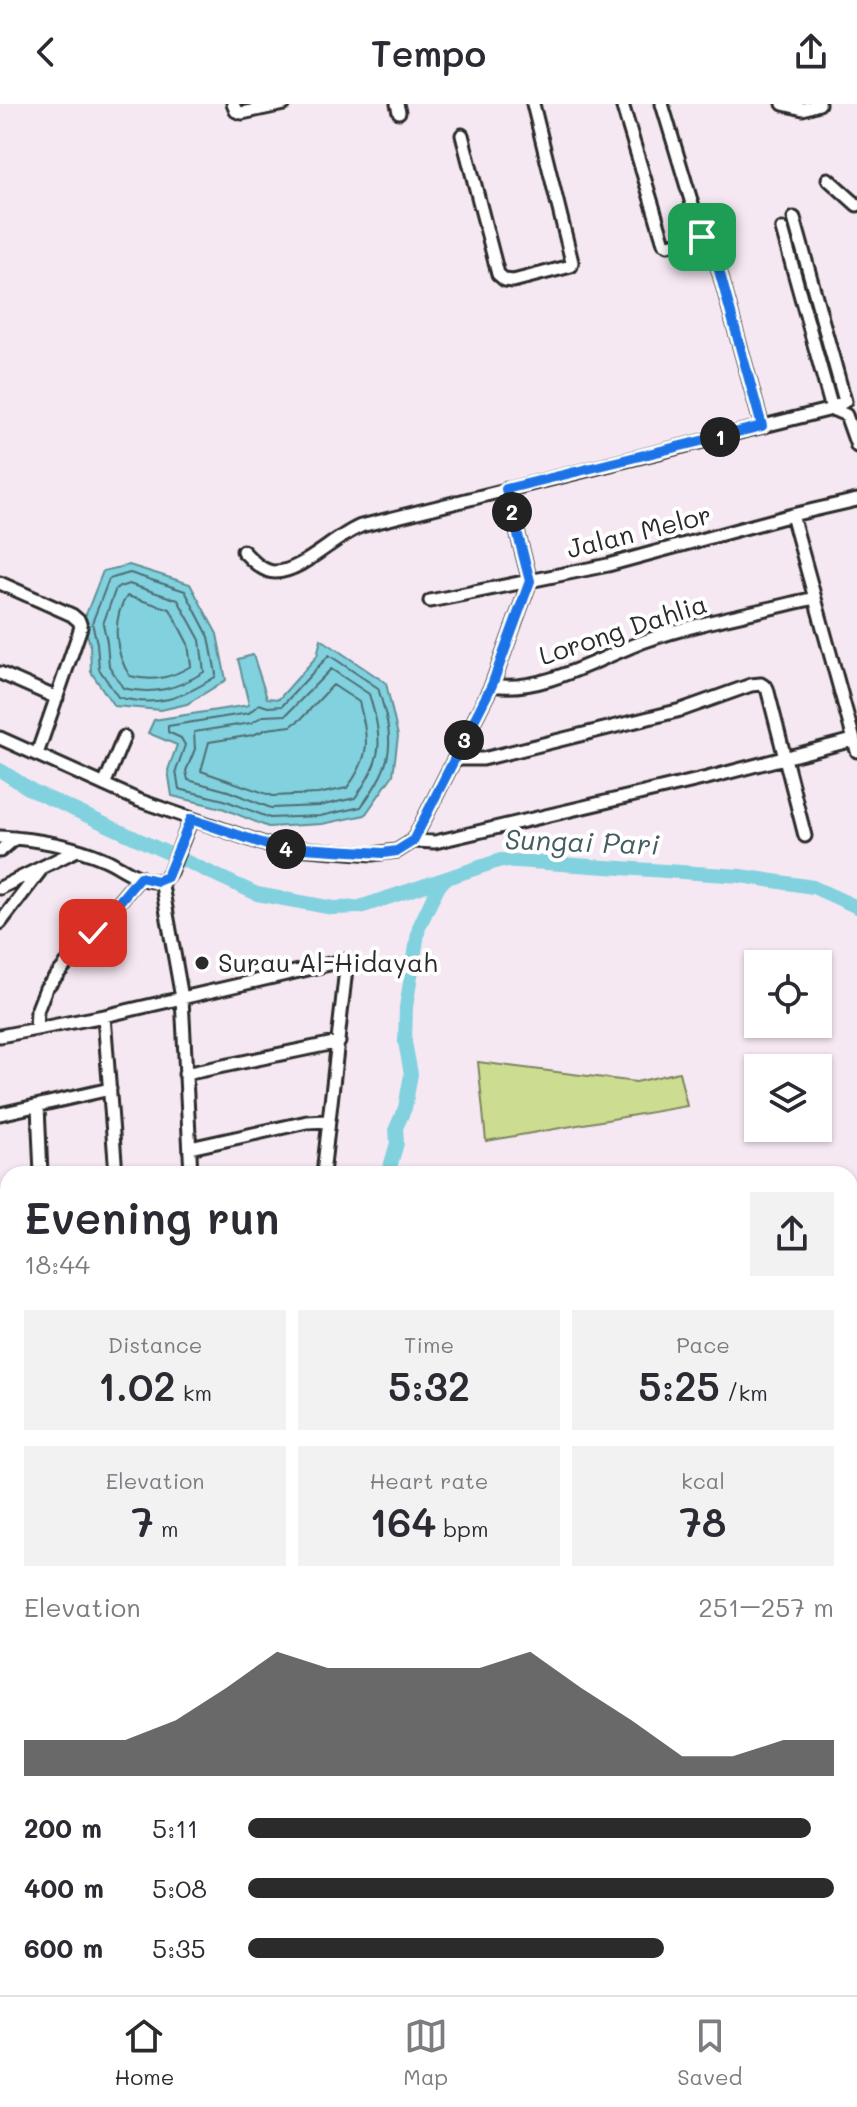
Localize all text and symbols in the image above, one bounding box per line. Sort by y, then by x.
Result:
text: Tempo [371,29,486,76]
icon: back [24,30,68,74]
icon: share [789,30,833,74]
pin [668,203,736,271]
icon: arrive [680,215,724,259]
pin: 1 [700,417,740,457]
text: 1 [715,422,725,451]
pin: 2 [492,492,532,532]
text: 2 [506,497,518,526]
street label: Jalan Melor [563,497,715,565]
street label: Lorong Dahlia [534,586,711,672]
pin: 3 [444,720,484,760]
text: 3 [457,725,471,754]
water label: Sungai Pari [504,820,661,862]
pin: 4 [266,829,306,869]
text: 4 [279,834,293,863]
pin [59,899,127,967]
icon: check [71,911,115,955]
place label: Surau Al-Hidayah [218,945,438,979]
map controls [744,950,832,1142]
button: locate [744,950,832,1038]
marker: Surau Al-Hidayah [193,954,211,972]
button: layers [744,1054,832,1142]
text: Evening run [24,1188,279,1245]
button: share [750,1192,834,1276]
text: 18:44 [24,1247,90,1281]
text: Distance [108,1330,202,1359]
text: Time [404,1330,454,1359]
text: Pace [676,1330,730,1359]
text: 1.02 [98,1359,176,1411]
text: 5:32 [388,1359,470,1411]
text: 5:25 [638,1359,720,1411]
text: km [176,1378,212,1407]
text: /km [720,1378,768,1407]
text: Elevation [106,1466,204,1495]
text: Heart rate [370,1466,488,1495]
text: kcal [681,1466,725,1495]
text: 7 [132,1495,154,1547]
text: 164 [370,1495,436,1547]
text: 78 [680,1495,726,1547]
text: m [154,1514,178,1543]
text: bpm [436,1514,488,1543]
text: Elevation [24,1590,141,1624]
text: 251–257 m [698,1590,834,1624]
text: 200 m [24,1811,102,1845]
text: 5:11 [152,1811,198,1845]
text: 400 m [24,1871,104,1905]
text: 5:08 [152,1871,207,1905]
text: 600 m [24,1931,103,1965]
text: 5:35 [152,1931,206,1965]
tab: Home [114,2014,174,2091]
tab: Map [403,2014,448,2091]
tab: Saved [677,2014,742,2091]

